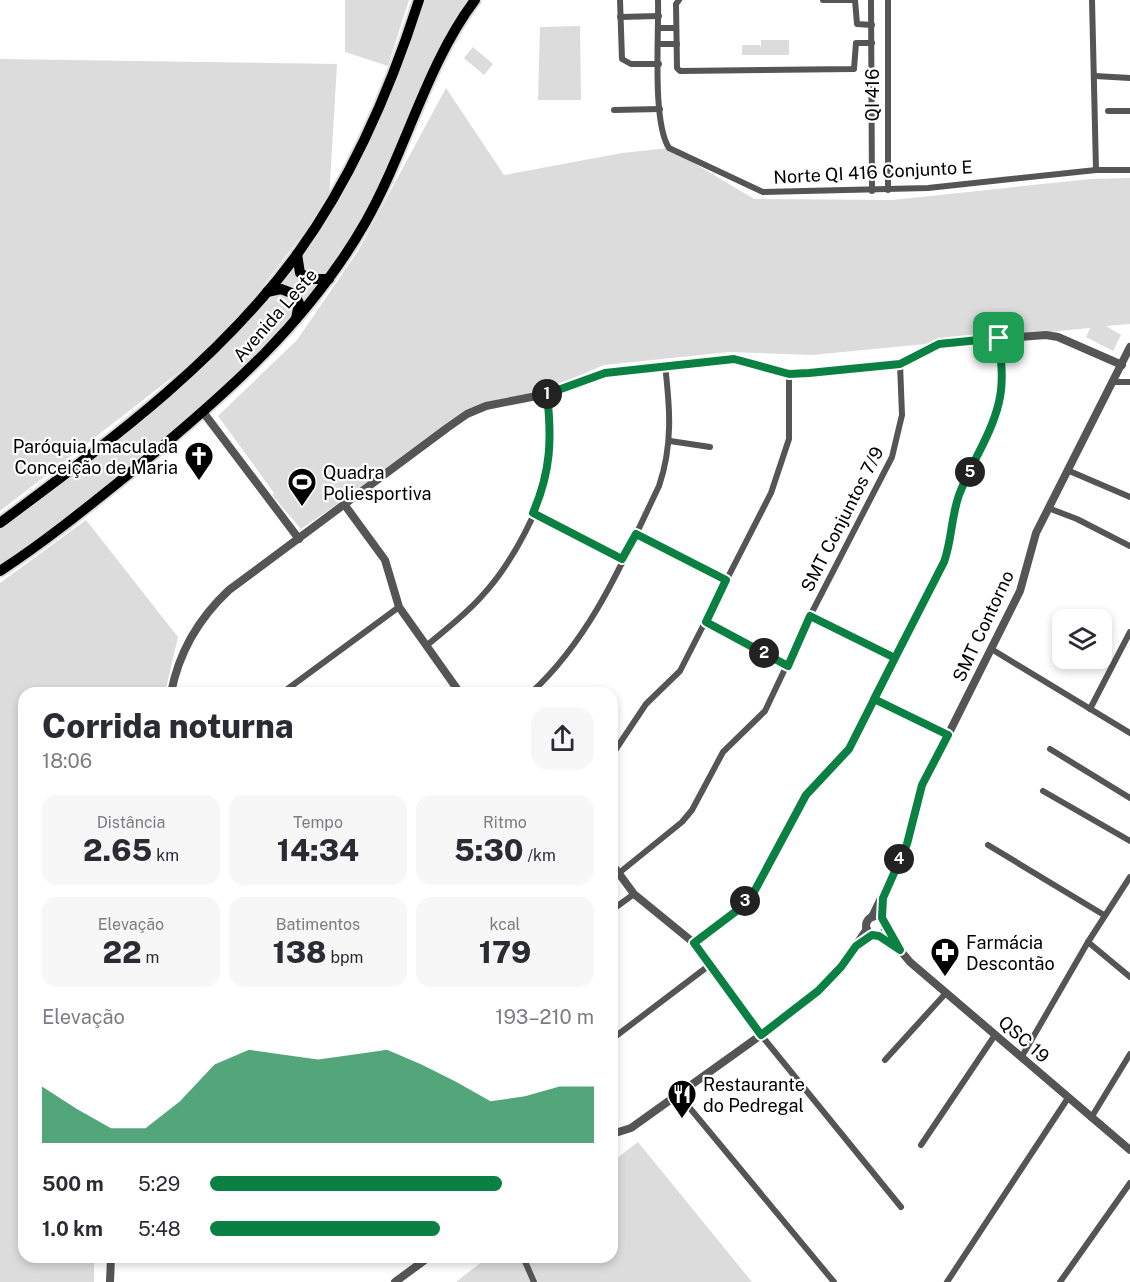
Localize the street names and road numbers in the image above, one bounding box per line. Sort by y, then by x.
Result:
street label: QI 416 [862,69,883,121]
street label: Norte QI 416 Conjunto E [773,156,973,188]
street label: Avenida Leste [229,264,321,366]
street label: SMT Conjuntos 7/9 [796,443,888,595]
street label: SMT Contorno [948,567,1018,685]
street label: QSC 19 [994,1011,1054,1067]

